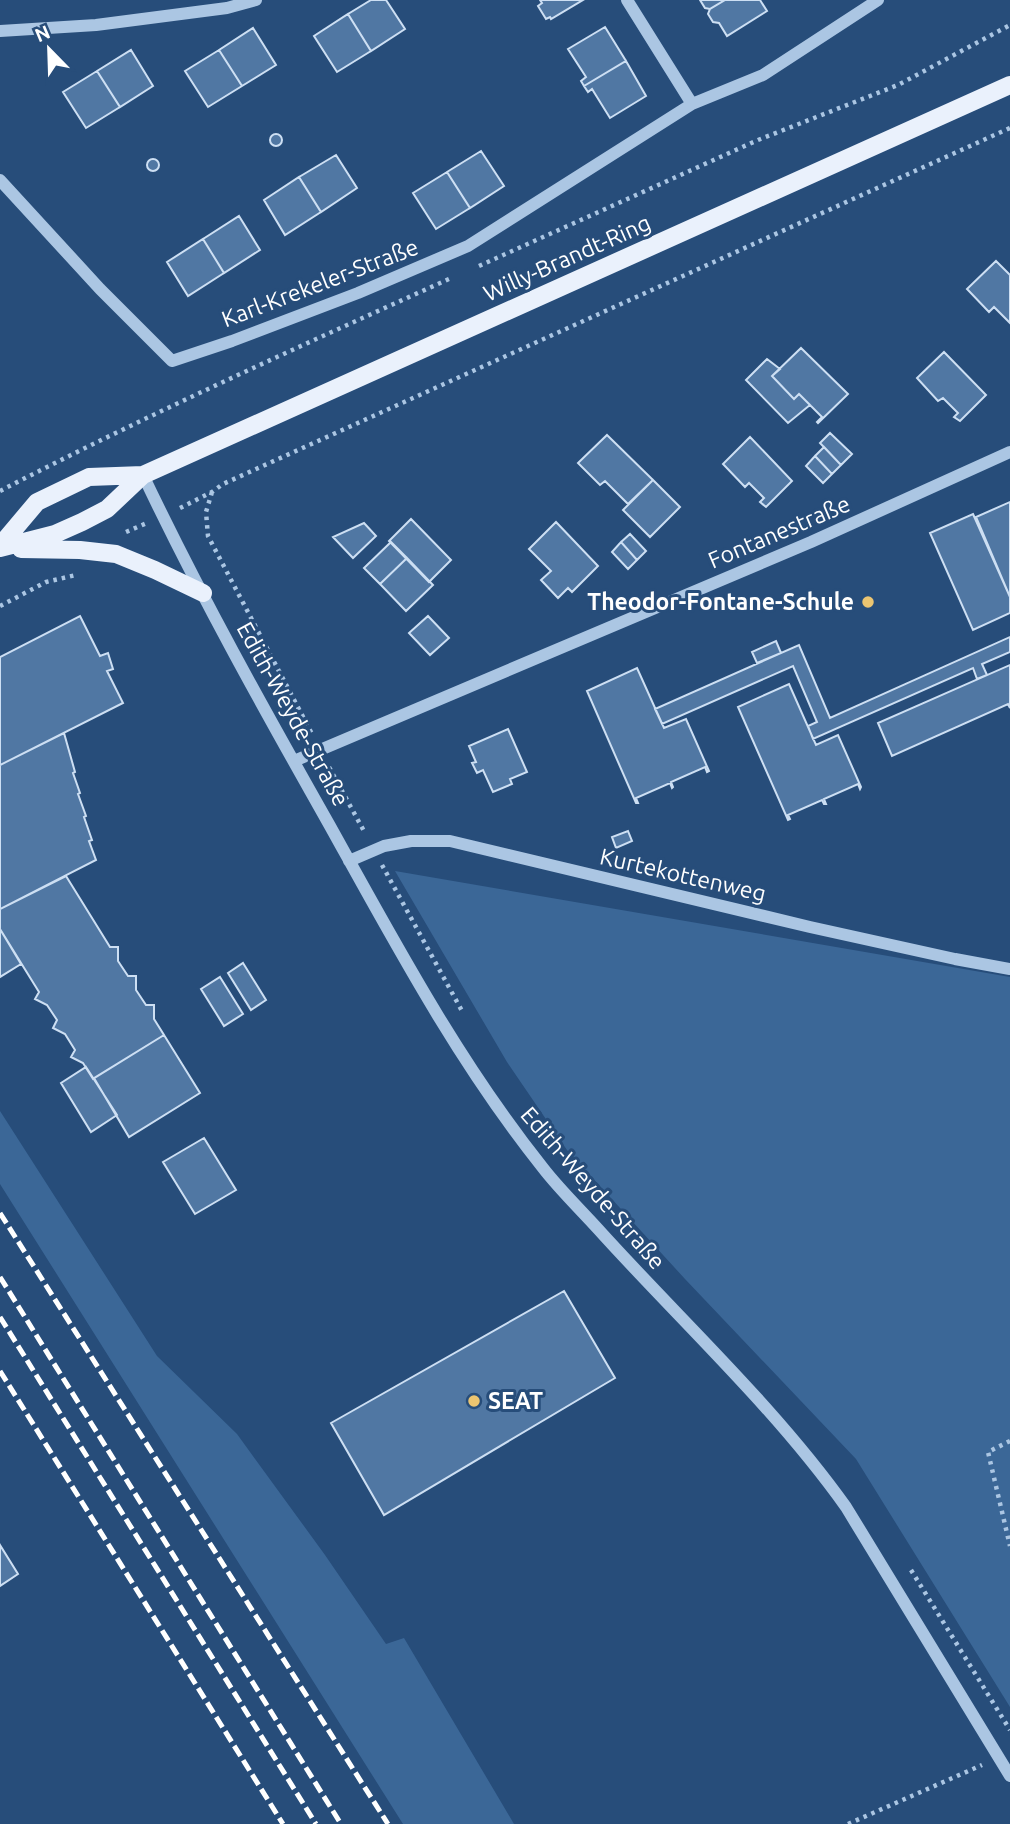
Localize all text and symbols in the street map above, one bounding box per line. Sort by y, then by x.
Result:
north arrow [14,14,84,84]
text: N [32,20,53,46]
street label: Willy-Brandt-Ring [479,209,654,306]
street label: Karl-Krekeler-Straße [218,234,422,332]
street label: Fontanestraße [704,490,853,573]
place label: Theodor-Fontane-Schule [587,589,854,614]
marker: Theodor-Fontane-Schule [860,594,876,610]
street label: Edith-Weyde-Straße [233,618,354,810]
street label: Kurtekottenweg [598,843,769,906]
street label: Edith-Weyde-Straße [516,1102,670,1274]
place label: SEAT [488,1388,543,1413]
marker: SEAT [466,1393,482,1409]

